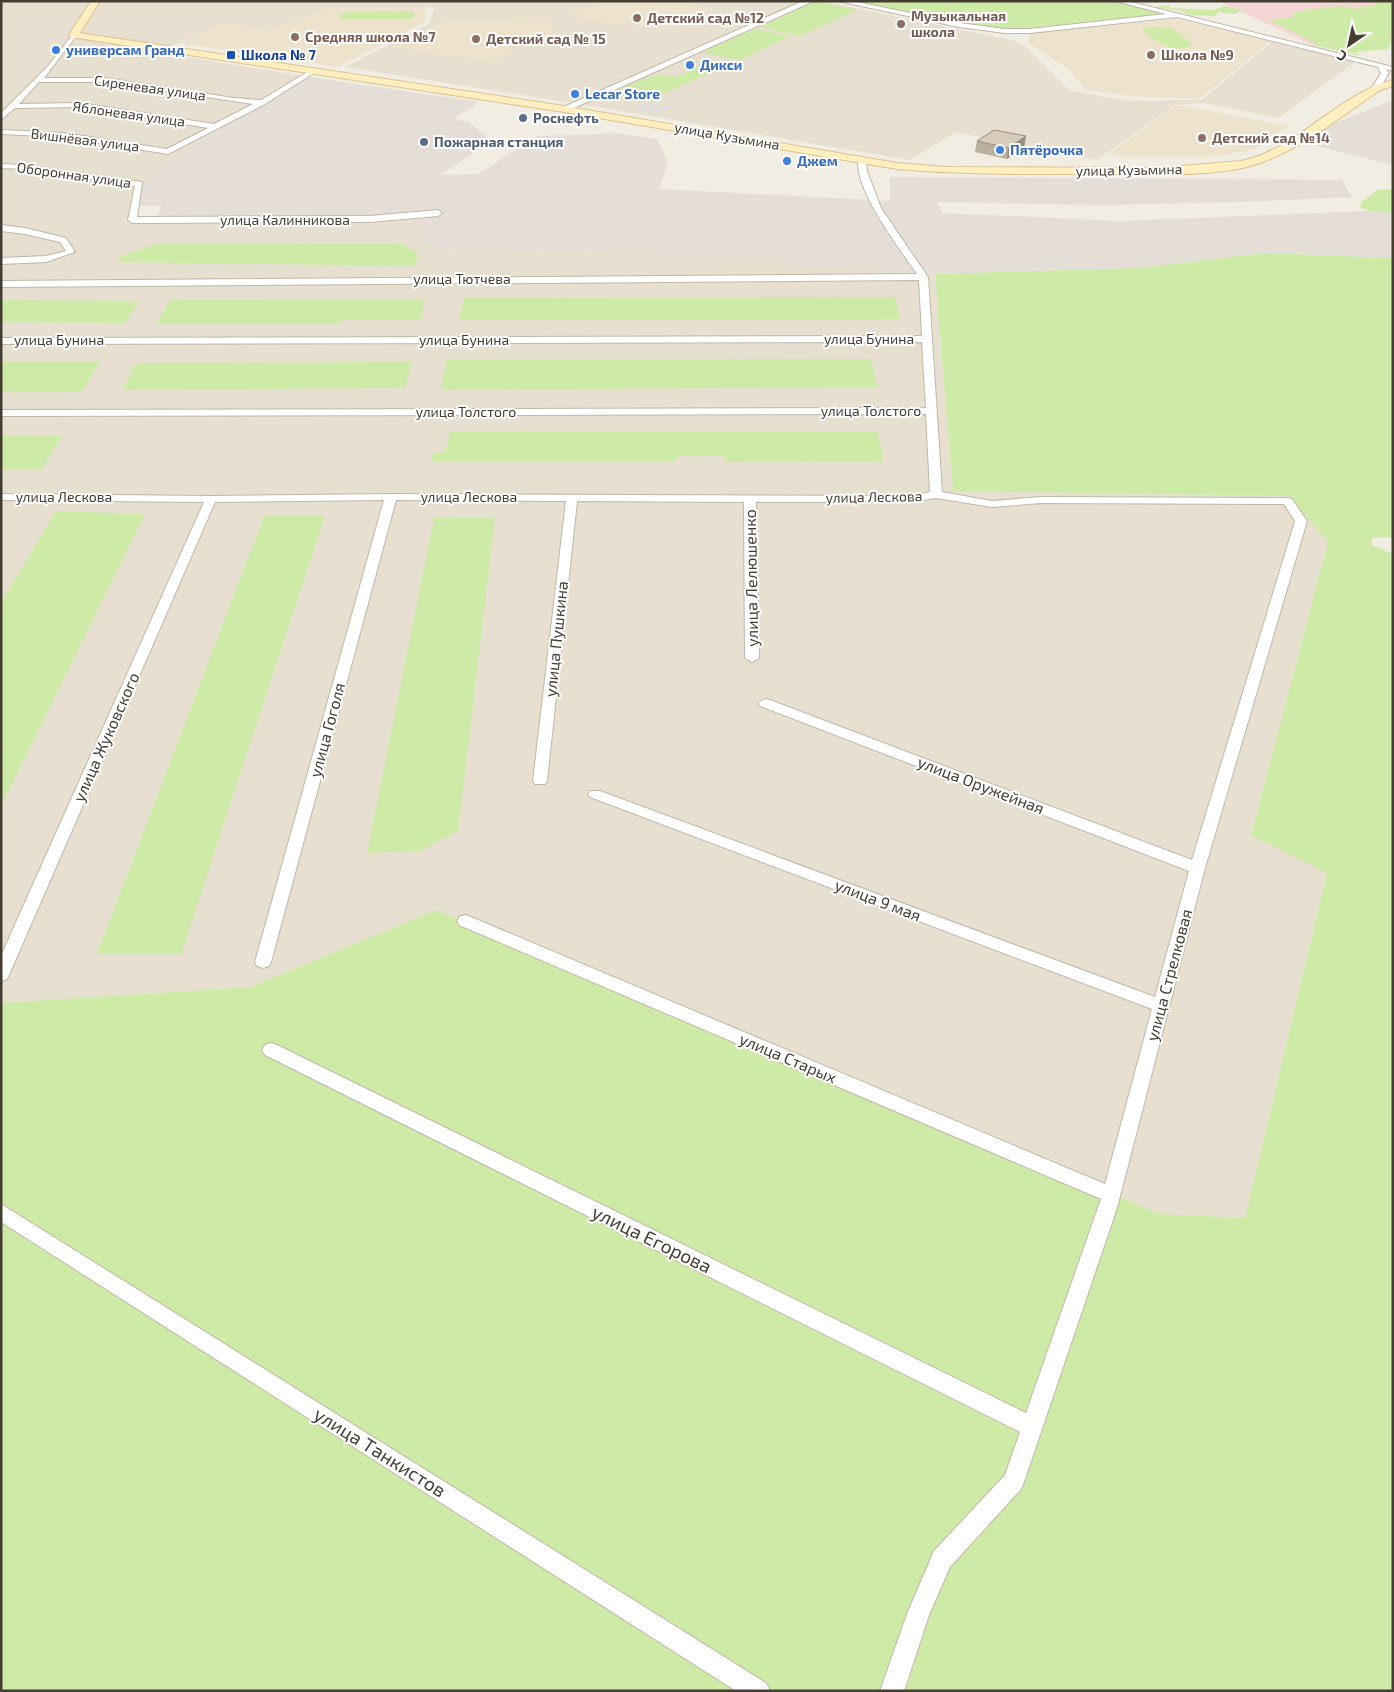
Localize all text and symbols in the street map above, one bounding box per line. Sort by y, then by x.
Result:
place label: Музыкальная школа [911,7,1006,40]
place label: Детский сад №12 [647,9,764,26]
marker: Детский сад №12 [631,12,643,24]
marker: Музыкальная школа [895,18,907,30]
north arrow [1324,20,1374,70]
place label: Средняя школа №7 [305,28,436,45]
place label: Детский сад № 15 [486,30,606,47]
marker: Средняя школа №7 [289,31,301,43]
marker: Детский сад № 15 [470,33,482,45]
place label: универсам Гранд [66,41,185,58]
marker: универсам Гранд [50,44,62,56]
place label: Школа № 7 [241,46,317,63]
place label: Школа №9 [1161,46,1234,63]
text: С [1333,47,1350,66]
marker: Школа № 7 [225,49,237,61]
marker: Школа №9 [1145,49,1157,61]
place label: Дикси [700,56,742,73]
marker: Дикси [684,59,696,71]
street label: Сиреневая улица [93,71,207,104]
place label: Lecar Store [585,85,660,102]
marker: Lecar Store [569,88,581,100]
street label: Яблоневая улица [72,97,186,130]
place label: Роснефть [533,109,599,126]
marker: Роснефть [517,112,529,124]
street label: улица Кузьмина [673,118,781,153]
street label: Вишнёвая улица [30,124,140,155]
place label: Детский сад №14 [1212,129,1330,146]
marker: Детский сад №14 [1196,132,1208,144]
place label: Пожарная станция [434,133,563,150]
marker: Пожарная станция [418,136,430,148]
place label: Пятёрочка [1010,141,1083,158]
marker: Пятёрочка [994,144,1006,156]
place label: Джем [797,152,838,169]
marker: Джем [781,155,793,167]
street label: Оборонная улица [16,158,132,191]
street label: улица Кузьмина [1076,160,1182,179]
street label: улица Калинникова [220,211,350,228]
street label: улица Тютчева [413,270,511,287]
street label: улица Бунина [824,330,914,347]
street label: улица Бунина [14,331,104,348]
street label: улица Бунина [419,331,509,348]
street label: улица Толстого [821,402,921,419]
street label: улица Толстого [416,403,516,420]
street label: улица Лескова [825,487,922,506]
street label: улица Лескова [16,488,112,505]
street label: улица Лескова [421,488,517,505]
street label: улица Лелюшенко [740,509,762,647]
street label: улица Пушкина [540,580,572,698]
street label: улица Жуковского [68,669,144,805]
street label: улица Гоголя [305,681,349,779]
street label: улица Оружейная [915,752,1047,818]
street label: улица 9 мая [832,874,924,926]
street label: улица Стрелковая [1142,907,1196,1043]
street label: улица Старых [736,1029,840,1088]
street label: улица Егорова [588,1200,716,1278]
street label: улица Танкистов [310,1402,450,1502]

